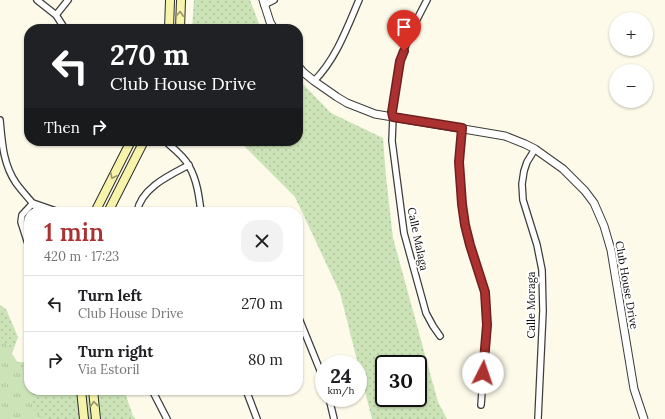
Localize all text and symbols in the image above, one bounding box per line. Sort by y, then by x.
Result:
pin [387,10,421,51]
one-way arrow [176,11,185,18]
map controls [609,12,653,108]
button: + [609,12,653,56]
icon: arrive [393,16,415,38]
text: 270 m [110,37,189,73]
icon: left [44,40,96,92]
button: − [609,64,653,108]
text: Club House Drive [110,72,256,95]
icon: right [88,116,110,138]
text: Then [44,118,80,137]
one-way arrow [110,171,118,179]
street label: Calle Malaga [404,206,432,272]
text: 1 min [44,217,104,248]
button: close [241,220,283,262]
street label: Club House Drive [612,240,642,330]
text: 420 m · 17:23 [44,248,119,265]
street label: Calle Moraga [524,271,538,338]
text: Turn left [78,286,142,305]
icon: left [44,293,66,315]
text: 270 m [241,294,283,313]
text: Club House Drive [78,305,184,322]
text: Turn right [78,342,154,361]
icon: right [44,349,66,371]
text: 80 m [248,350,283,369]
position arrow [462,352,504,394]
speed limit sign: 30 [375,355,427,407]
text: Via Estoril [78,361,140,378]
text: 24 [330,363,352,388]
text: km/h [327,384,355,397]
one-way arrow [90,401,99,408]

